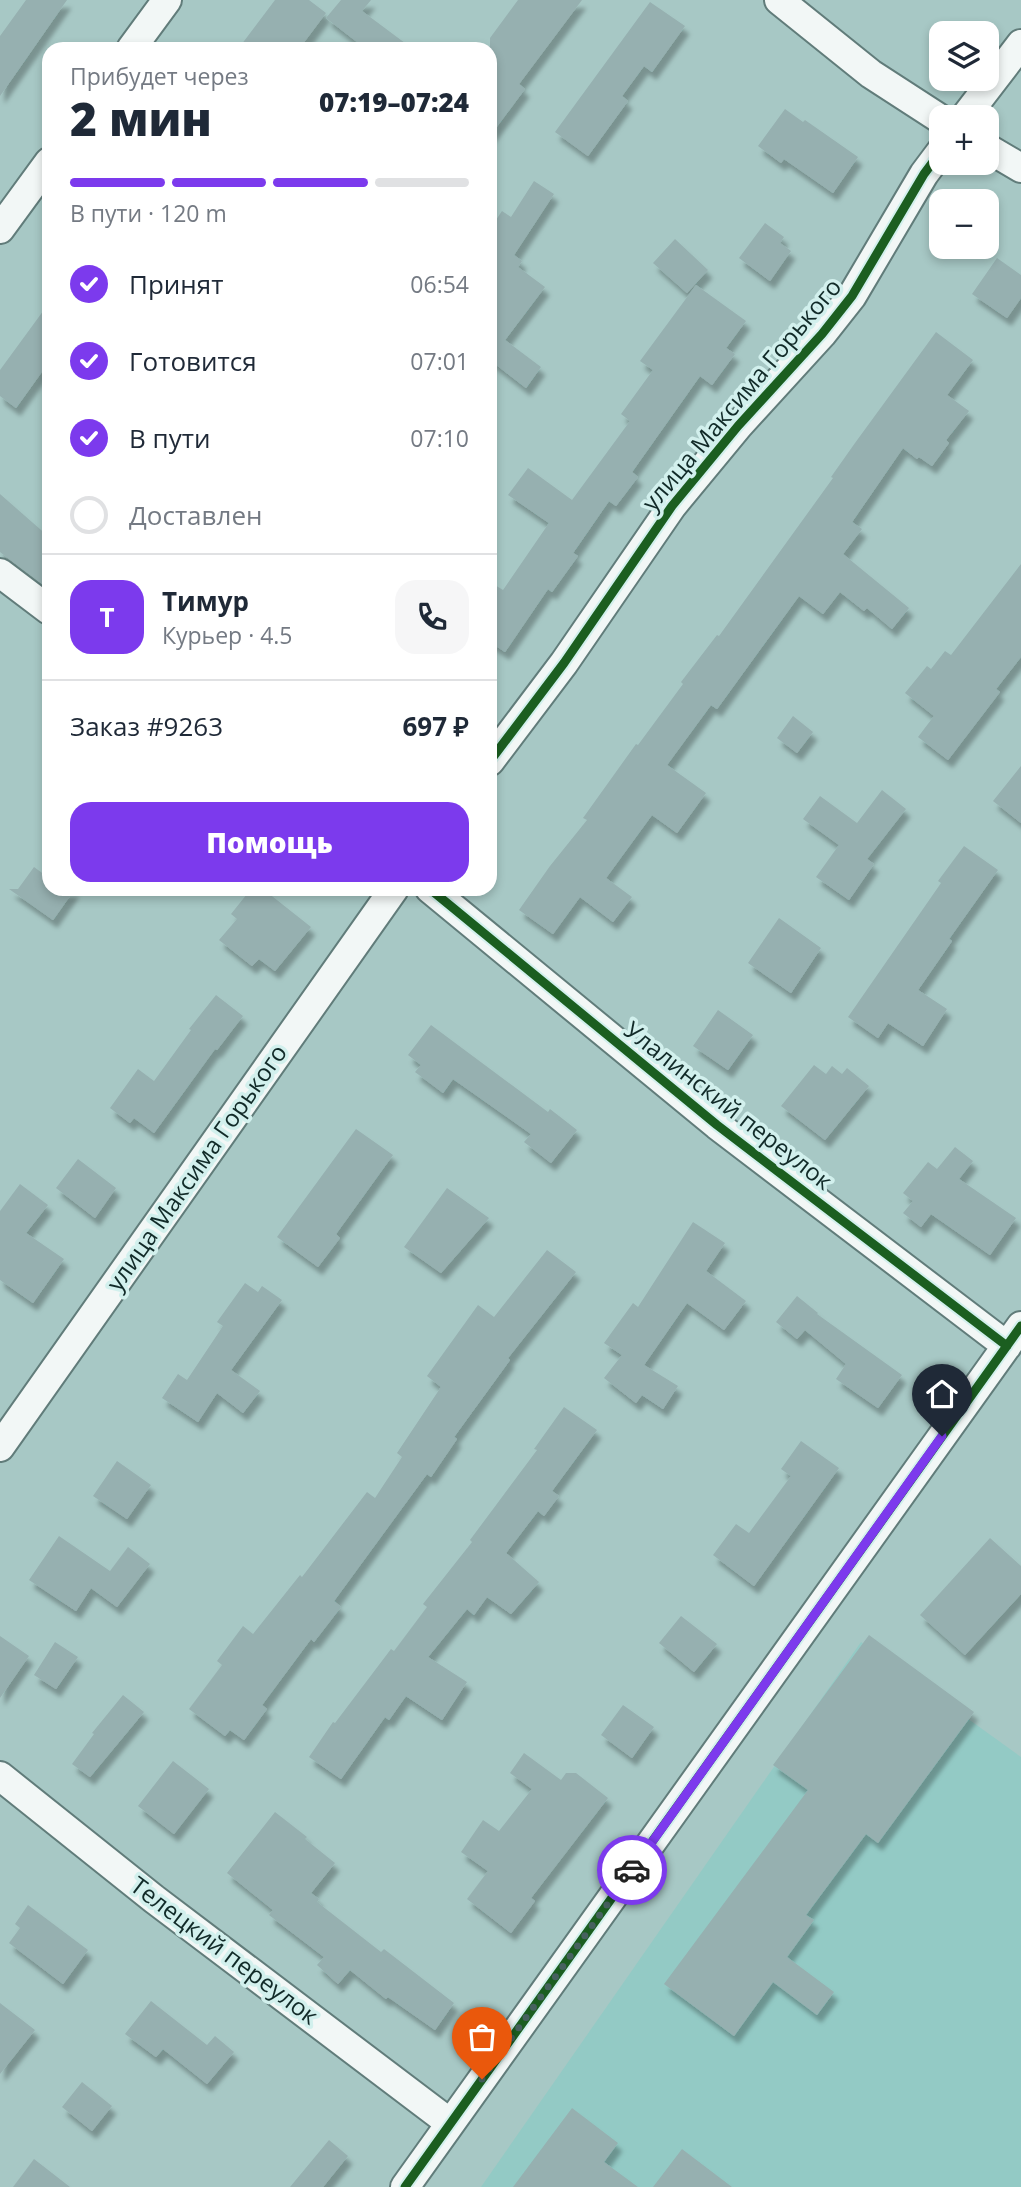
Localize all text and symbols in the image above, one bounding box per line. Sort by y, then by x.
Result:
map controls [929,21,999,259]
button: layers [929,21,999,91]
text: Прибудет через [70,60,249,92]
text: 07:19–07:24 [319,84,469,120]
text: 2 мин [70,87,212,149]
button: + [929,105,999,175]
button: − [929,189,999,259]
text: В пути · 120 m [70,197,227,229]
icon: check [70,265,108,303]
text: Принят [129,266,223,302]
text: 06:54 [410,268,469,300]
street label: улица Максима Горького [634,271,848,517]
icon: check [70,342,108,380]
text: Готовится [129,343,257,379]
text: 07:01 [410,345,469,377]
icon: check [70,419,108,457]
text: В пути [129,420,210,456]
text: 07:10 [410,422,469,454]
text: Доставлен [129,497,262,533]
button: phone [395,580,469,654]
text: Тимур [162,583,249,619]
text: Т [99,599,115,635]
text: Курьер · 4.5 [162,619,293,651]
text: Заказ #9263 [70,708,223,744]
text: 697 ₽ [403,708,469,744]
button: Помощь [70,802,469,882]
street label: Улалинский переулок [618,1013,840,1197]
street label: улица Максима Горького [98,1037,294,1297]
pin [912,1364,972,1436]
icon: home [923,1375,961,1413]
courier [597,1835,667,1905]
icon: car [613,1851,651,1889]
street label: Телецкий переулок [124,1868,326,2032]
pin [452,2007,512,2079]
icon: bag [463,2018,501,2056]

